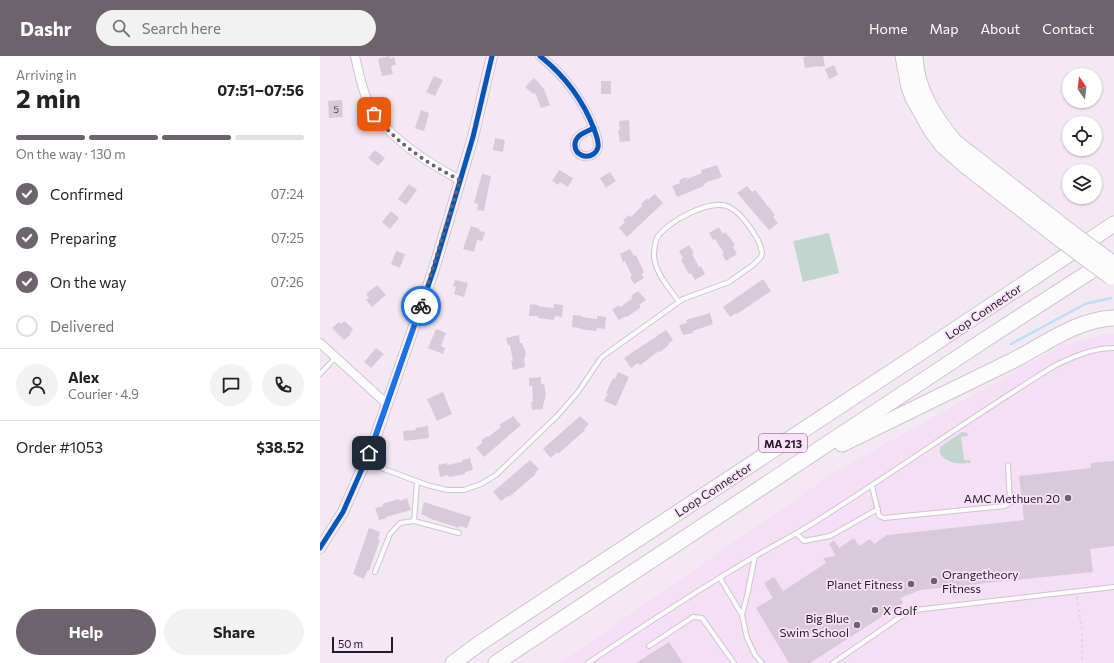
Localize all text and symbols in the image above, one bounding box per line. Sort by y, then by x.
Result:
search box [96,10,376,46]
text: Dashr [20,17,72,40]
icon: search [110,17,132,39]
text: Search here [142,19,221,37]
text: Home [869,20,908,37]
text: Map [930,20,958,37]
text: About [980,20,1020,37]
text: Contact [1042,20,1094,37]
text: Arriving in [16,67,76,83]
north arrow [1062,68,1102,108]
map controls [1062,68,1102,204]
text: 07:51–07:56 [217,81,304,99]
text: 2 min [16,82,81,113]
pin [357,97,391,131]
house number: 5 [333,103,339,115]
icon: bag [363,103,385,125]
button: locate [1062,116,1102,156]
text: On the way · 130 m [16,146,126,162]
button: layers [1062,164,1102,204]
icon: check [16,183,38,205]
text: Confirmed [50,185,123,203]
text: 07:24 [271,186,304,202]
icon: check [16,227,38,249]
text: Preparing [50,229,116,247]
text: 07:25 [271,230,304,246]
icon: check [16,271,38,293]
text: On the way [50,273,127,291]
text: 07:26 [271,274,304,290]
street label: Loop Connector [942,280,1024,342]
courier [401,286,441,326]
icon: bike [410,295,432,317]
text: Delivered [50,317,114,335]
button: person [16,364,58,406]
button: chat [210,364,252,406]
button: phone [262,364,304,406]
text: Alex [68,368,99,386]
text: Courier · 4.9 [68,386,139,402]
road number: MA 213 [759,434,807,452]
pin [352,436,386,470]
text: Order #1053 [16,438,103,456]
text: $38.52 [256,438,304,456]
icon: home [358,442,380,464]
street label: Loop Connector [672,459,754,519]
place label: AMC Methuen 20 [964,491,1060,505]
marker: AMC Methuen 20 [1063,493,1073,503]
place label: Orangetheory Fitness [942,567,1019,595]
marker: Orangetheory Fitness [929,576,939,586]
place label: Planet Fitness [827,577,903,591]
marker: Planet Fitness [906,579,916,589]
place label: X Golf [883,603,917,617]
marker: X Golf [870,605,880,615]
button: Help [16,609,156,655]
button: Share [164,609,304,655]
place label: Big Blue Swim School [780,611,849,639]
marker: Big Blue Swim School [852,620,862,630]
scale bar [332,635,393,654]
text: 50 m [338,637,363,650]

